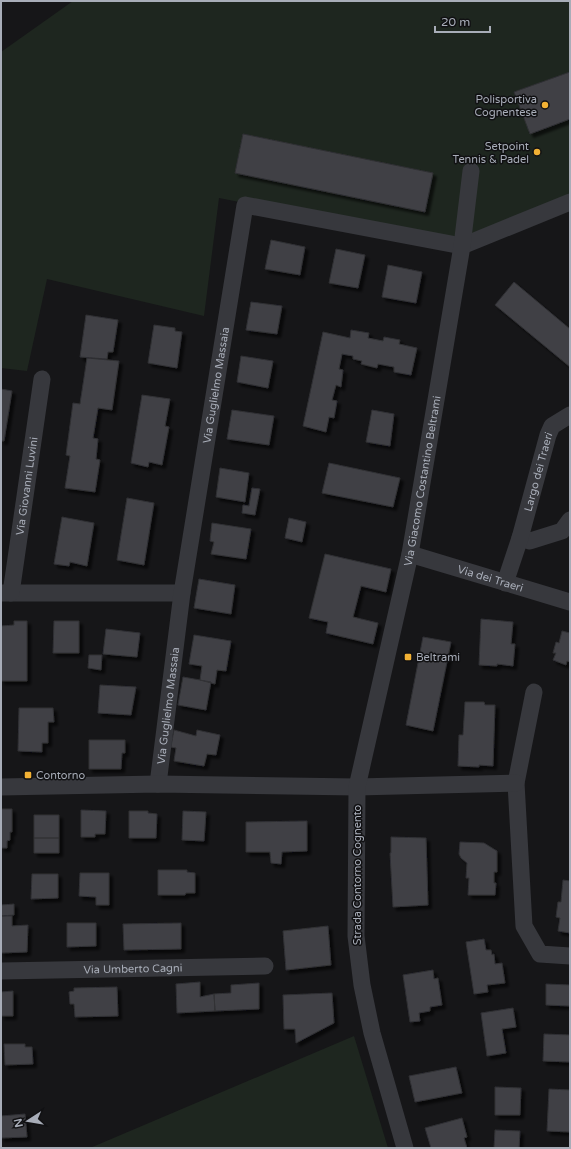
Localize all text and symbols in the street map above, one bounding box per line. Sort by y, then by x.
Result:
scale bar [435,8,490,34]
text: 20 m [441,15,470,29]
place label: Polisportiva Cognentese [475,93,537,119]
marker: Polisportiva Cognentese [540,100,550,110]
place label: Setpoint Tennis & Padel [452,140,529,166]
marker: Setpoint Tennis & Padel [532,147,542,157]
street label: Via Guglielmo Massaia [200,326,232,445]
street label: Via Giacomo Costantino Beltrami [401,395,444,567]
street label: Largo dei Traeri [521,430,555,513]
street label: Via Giovanni Luvini [13,436,41,536]
street label: Via dei Traeri [456,563,525,595]
street label: Via Guglielmo Massaia [155,646,182,765]
place label: Beltrami [416,651,460,664]
marker: Beltrami [403,652,413,662]
place label: Contorno [36,769,85,782]
marker: Contorno [23,770,33,780]
street label: Strada Contorno Cognento [351,804,364,945]
street label: Via Umberto Cagni [83,962,183,976]
north arrow [8,1101,48,1141]
text: N [11,1117,26,1129]

